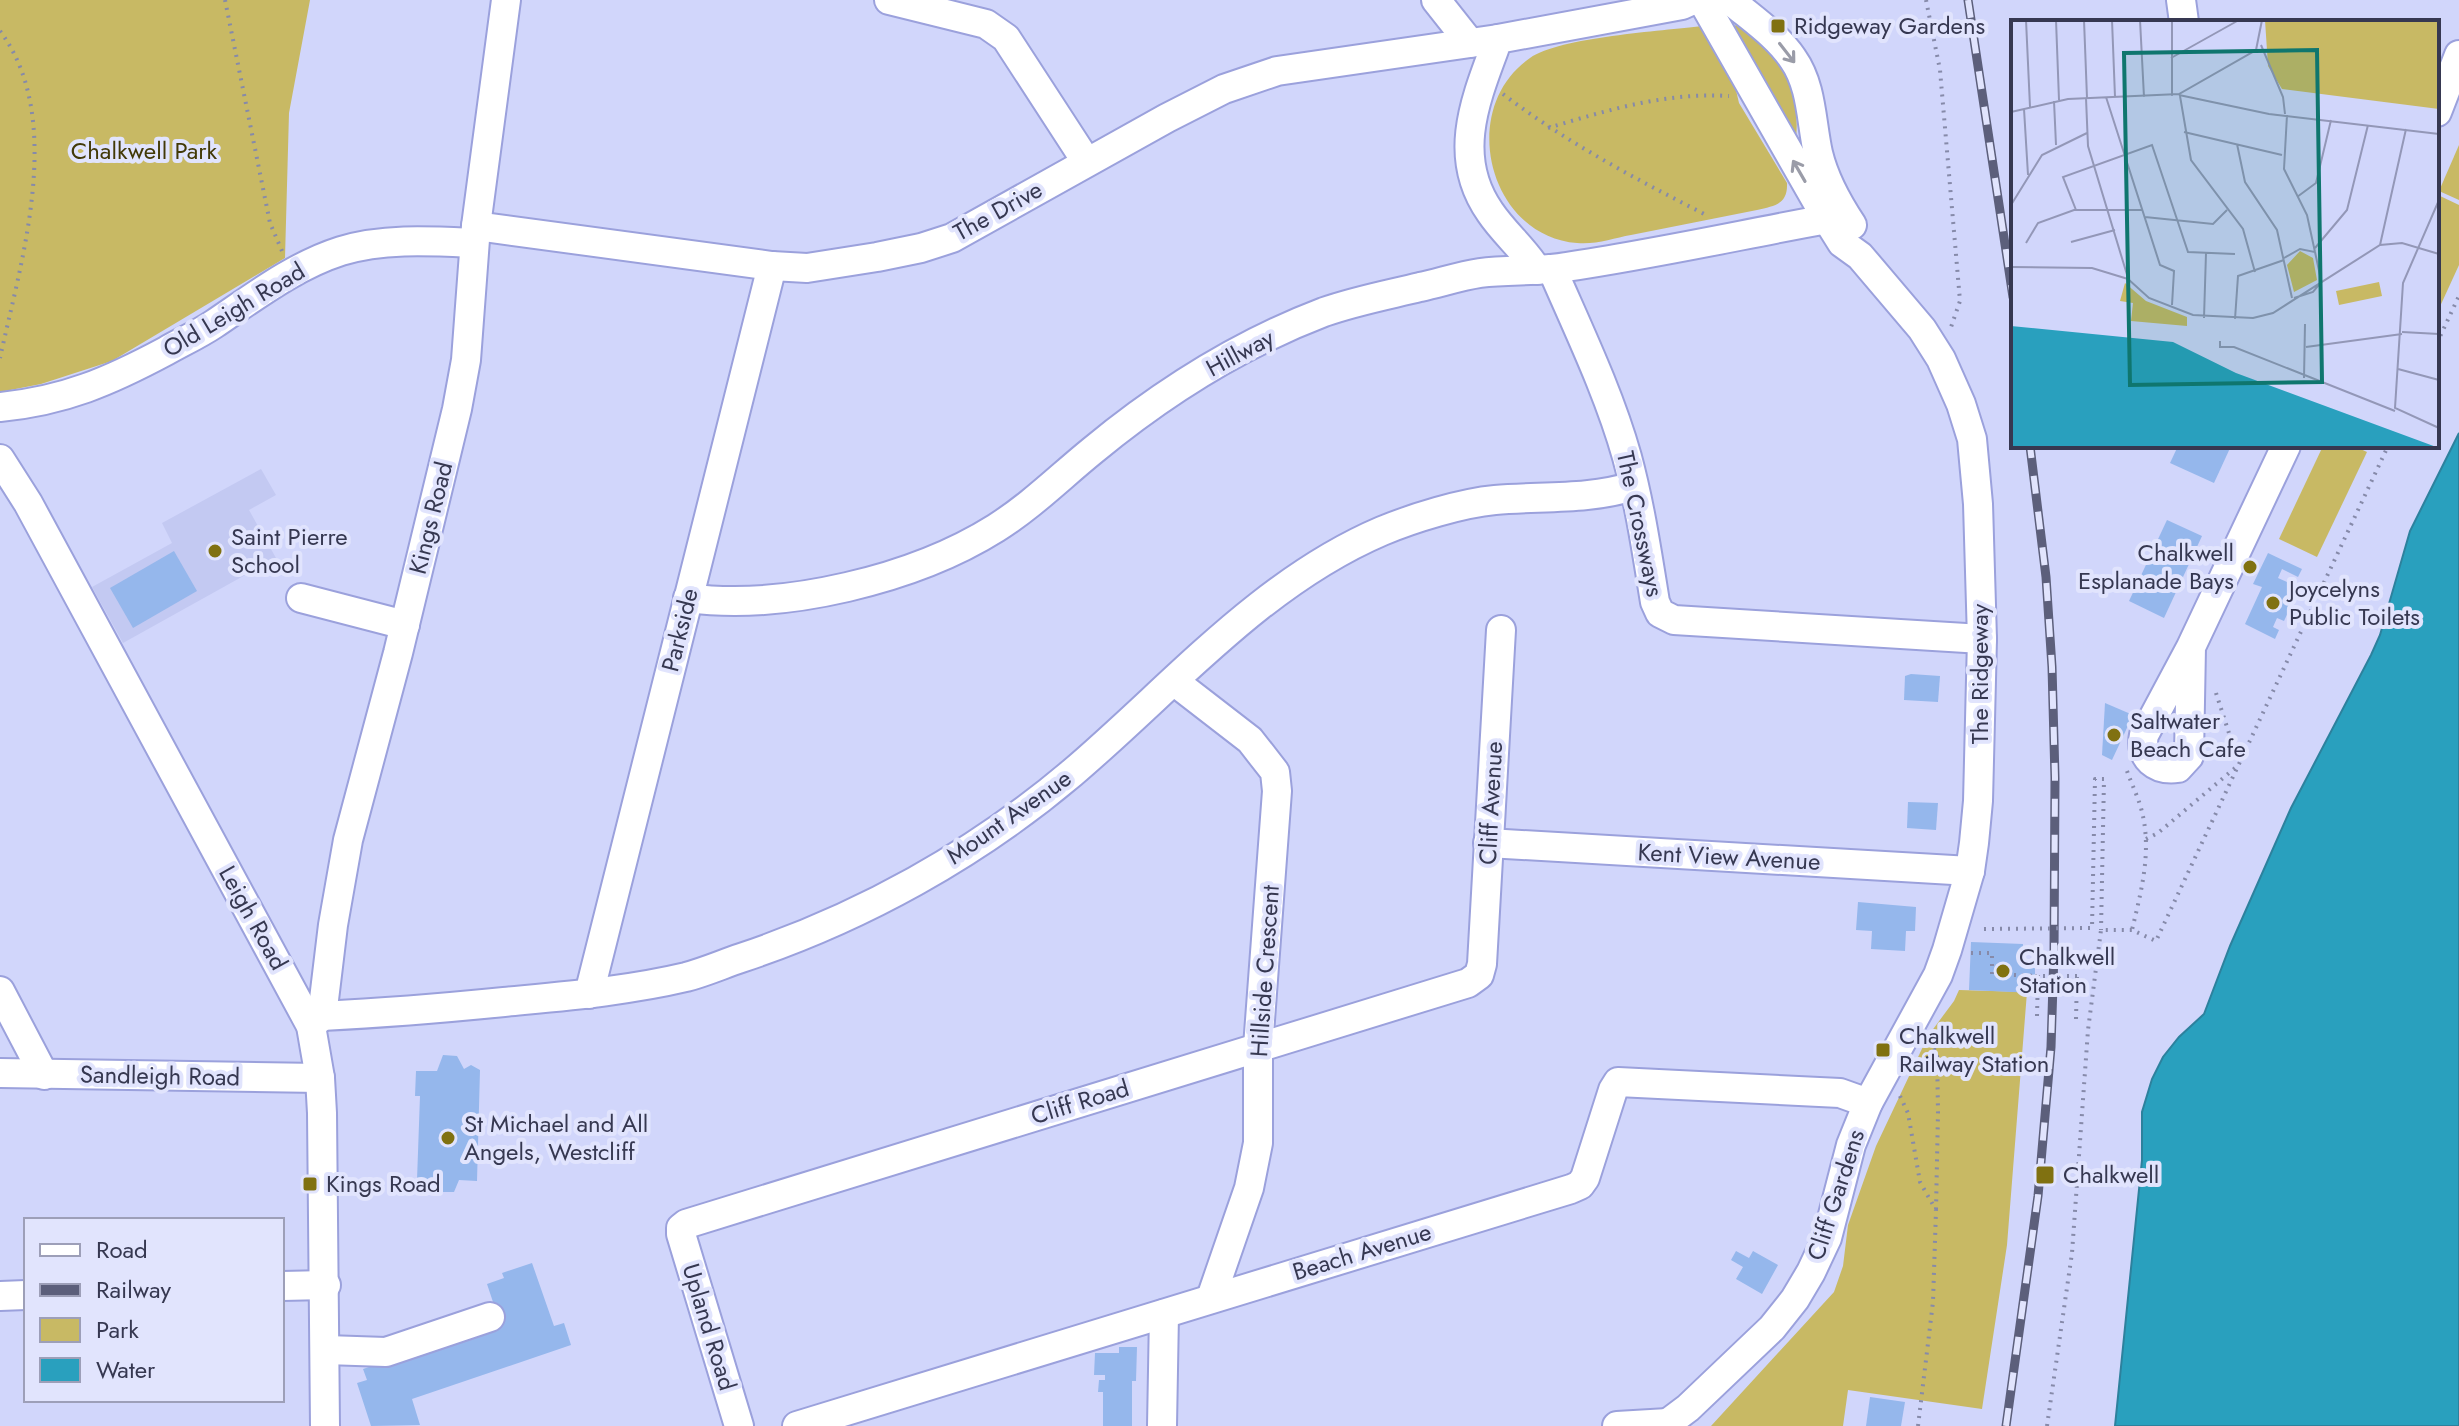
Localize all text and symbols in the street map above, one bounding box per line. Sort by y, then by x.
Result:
place label: Ridgeway Gardens [1794,8,1985,43]
marker: Ridgeway Gardens [1769,17,1787,35]
inset map [2011,20,2439,448]
one-way arrow [1779,42,1796,63]
park label: Chalkwell Park [71,133,218,168]
one-way arrow [1791,160,1806,184]
street label: The Drive [947,172,1049,249]
street label: Old Leigh Road [156,253,311,366]
street label: Hillway [1199,320,1280,385]
street label: The Crossways [1608,448,1673,600]
street label: Kings Road [400,458,461,578]
place label: Saint Pierre School [231,519,348,582]
place label: Chalkwell Esplanade Bays [2078,535,2234,598]
marker: Saint Pierre School [206,542,224,560]
marker: Chalkwell Esplanade Bays [2241,558,2259,576]
place label: Joycelyns Public Toilets [2286,571,2420,634]
street label: Parkside [652,585,707,675]
marker: Joycelyns Public Toilets [2264,594,2282,612]
street label: The Ridgeway [1962,603,1997,744]
place label: Saltwater Beach Cafe [2130,703,2246,766]
marker: Saltwater Beach Cafe [2105,726,2123,744]
street label: Cliff Avenue [1470,740,1511,866]
street label: Mount Avenue [939,761,1078,873]
street label: Kent View Avenue [1637,834,1821,879]
street label: Leigh Road [210,859,297,976]
street label: Hillside Crescent [1241,884,1288,1058]
place label: Chalkwell Station [2019,939,2115,1002]
marker: Chalkwell Station [1994,962,2012,980]
place label: Chalkwell Railway Station [1899,1018,2049,1081]
marker: Chalkwell Railway Station [1874,1041,1892,1059]
street label: Sandleigh Road [80,1057,240,1094]
street label: Cliff Road [1026,1070,1133,1133]
place label: St Michael and All Angels, Westcliff [464,1106,648,1169]
street label: Cliff Gardens [1798,1125,1873,1265]
marker: St Michael and All Angels, Westcliff [439,1129,457,1147]
place label: Chalkwell [2063,1157,2159,1192]
marker: Chalkwell [2034,1164,2056,1186]
place label: Kings Road [326,1166,441,1201]
marker: Kings Road [301,1175,319,1193]
street label: Beach Avenue [1288,1214,1436,1289]
legend [24,1218,284,1402]
text: Road [96,1232,148,1267]
street label: Upland Road [674,1259,745,1395]
text: Railway [96,1272,171,1307]
text: Park [96,1312,139,1347]
text: Water [96,1352,156,1387]

